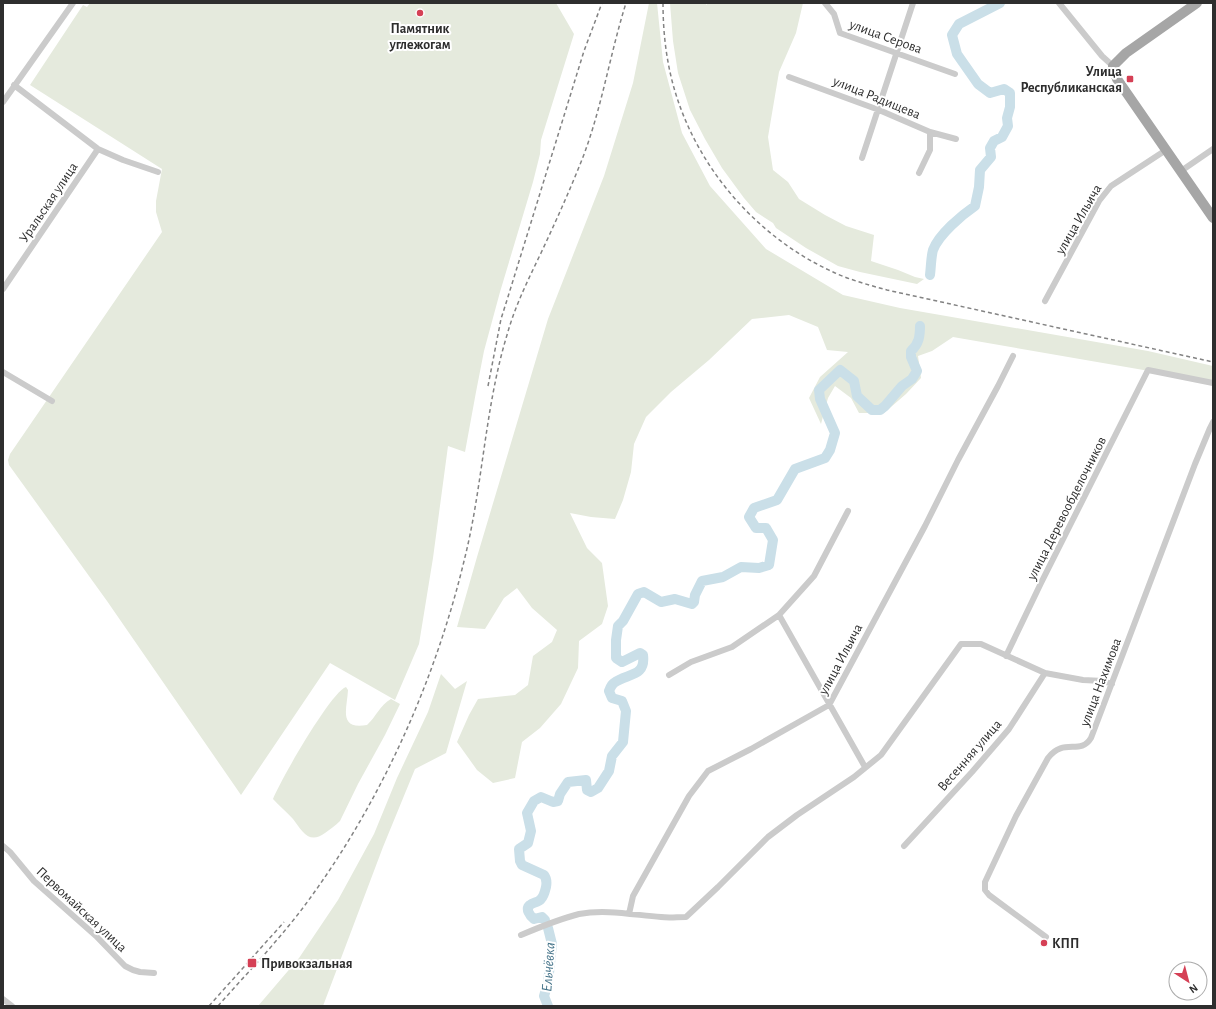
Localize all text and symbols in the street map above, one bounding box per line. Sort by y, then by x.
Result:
marker: Памятник углежогам [415,8,425,18]
street label: улица Серова [846,17,924,57]
place label: Памятник углежогам [388,22,451,52]
place label: Улица Республиканская [1020,65,1122,95]
street label: улица Радищева [830,74,923,122]
marker: Улица Республиканская [1125,74,1135,84]
street label: Уральская улица [17,160,81,245]
street label: улица Ильича [1053,182,1105,258]
street label: улица Деревообделочников [1024,435,1109,583]
street label: улица Ильича [816,621,866,698]
street label: улица Нахимова [1077,636,1124,729]
street label: Весенняя улица [935,717,1005,794]
street label: Первомайская улица [33,864,130,955]
place label: КПП [1052,937,1079,951]
marker: КПП [1039,938,1049,948]
water label: Ельчёвка [539,942,558,992]
marker: Привокзальная [246,957,258,969]
place label: Привокзальная [261,957,353,971]
north arrow [1168,961,1208,1001]
text: N [1187,982,1200,995]

